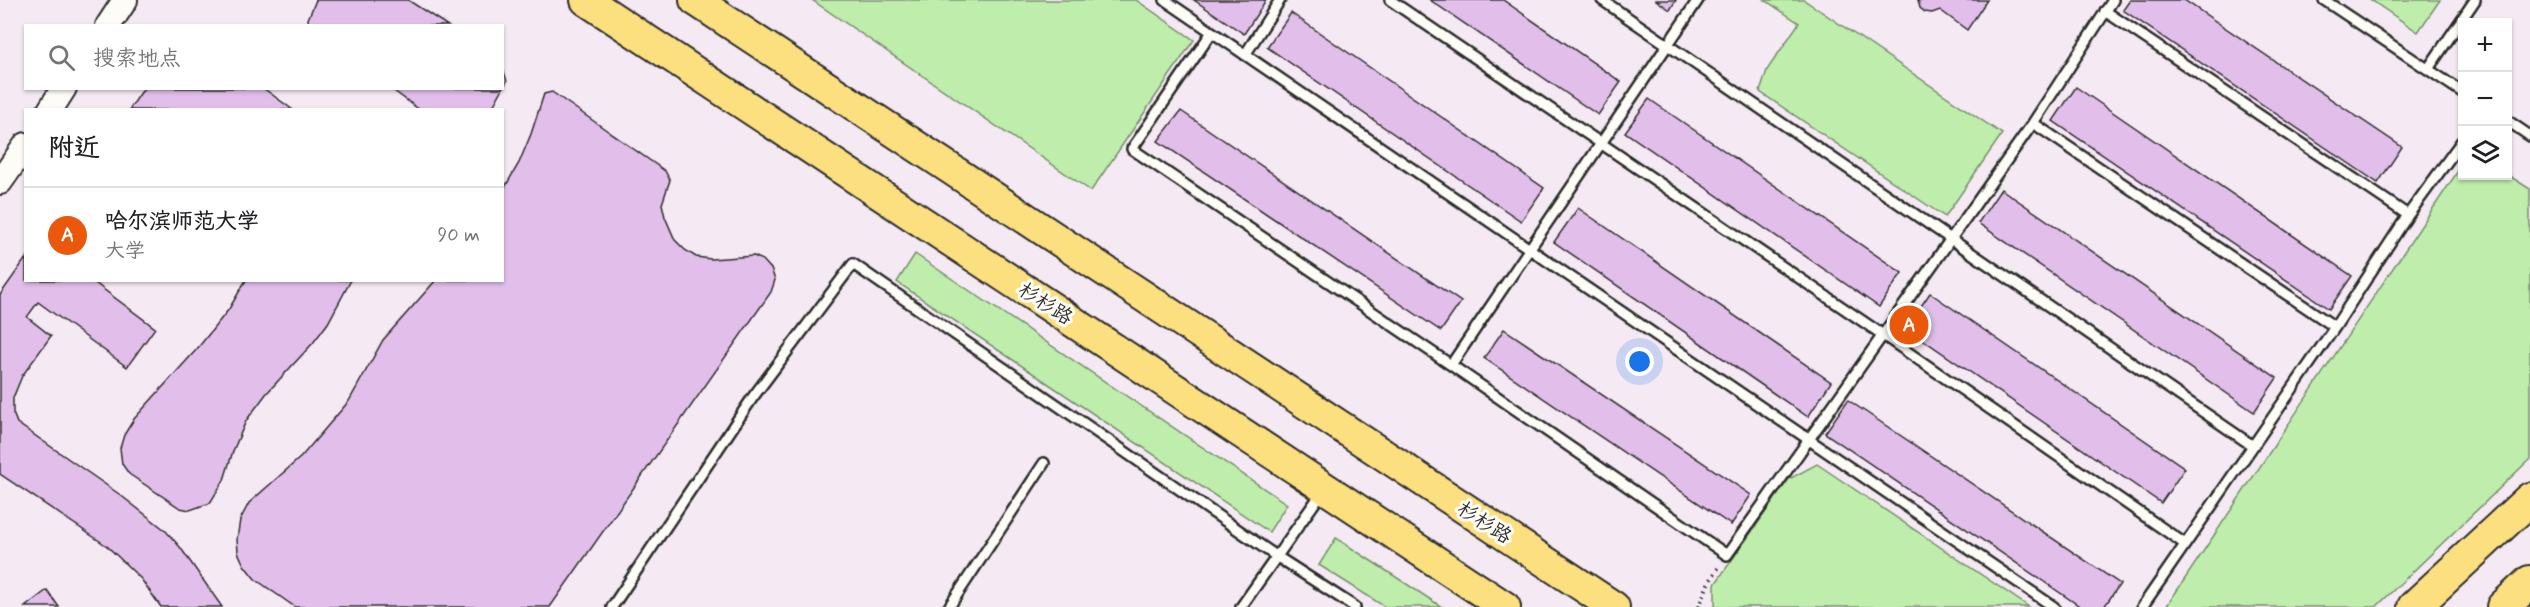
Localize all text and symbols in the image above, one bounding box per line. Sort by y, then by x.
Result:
map controls [2458,18,2512,180]
button: + [2458,18,2512,72]
search box [24,24,504,90]
icon: search [45,41,78,74]
text: 搜索地点 [93,45,181,73]
button: − [2458,72,2512,126]
button: layers [2458,126,2512,180]
text: 附近 [48,132,100,166]
text: 哈尔滨师范大学 [105,208,259,236]
text: A [61,222,74,249]
text: 90 m [437,222,480,249]
text: 大学 [105,238,145,265]
street label: 杉杉路 [1013,277,1079,332]
pin: A [1890,302,1928,348]
your location [1625,347,1654,376]
street label: 杉杉路 [1452,496,1518,551]

